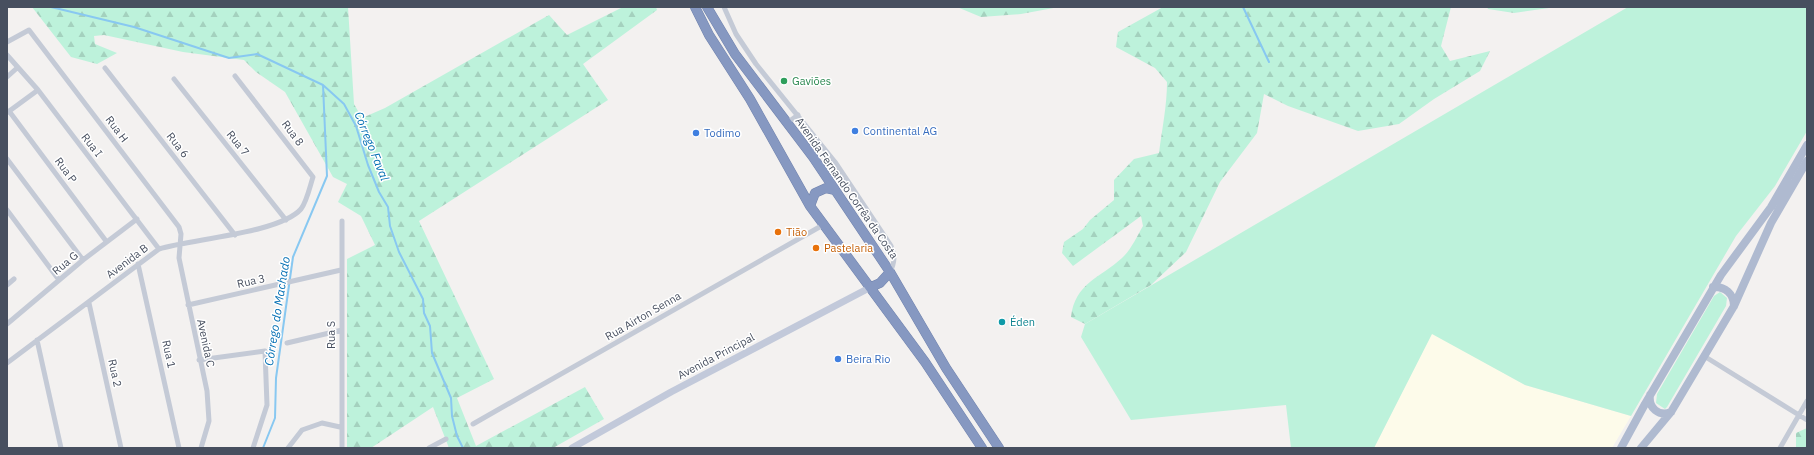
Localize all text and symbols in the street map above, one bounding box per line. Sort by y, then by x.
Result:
place label: Gaviões [792,74,831,88]
marker: Gaviões [779,76,789,86]
water label: Córrego Faval [351,109,393,183]
street label: Rua H [103,113,131,145]
street label: Avenida Fernando Corrêa da Costa [793,114,902,262]
street label: Rua 8 [279,117,307,149]
place label: Continental AG [863,124,937,138]
place label: Todimo [704,126,741,140]
marker: Continental AG [850,126,860,136]
street label: Rua 7 [224,128,252,158]
marker: Todimo [691,128,701,138]
street label: Rua I [78,130,106,160]
street label: Rua 6 [164,130,192,160]
street label: Rua P [52,154,80,186]
place label: Tião [786,225,807,239]
marker: Tião [773,227,783,237]
street label: Avenida B [103,241,151,281]
place label: Pastelaria [824,241,873,255]
marker: Pastelaria [811,243,821,253]
street label: Rua G [49,248,81,278]
water label: Córrego do Machado [261,255,293,367]
street label: Rua 3 [236,271,266,291]
street label: Rua Airton Senna [603,289,684,343]
place label: Éden [1010,315,1035,329]
marker: Éden [997,317,1007,327]
street label: Avenida C [194,318,218,369]
street label: Rua S [324,321,338,349]
street label: Avenida Principal [675,330,757,382]
street label: Rua 1 [159,339,179,370]
place label: Beira Rio [846,352,890,366]
marker: Beira Rio [833,354,843,364]
street label: Rua 2 [105,358,125,388]

